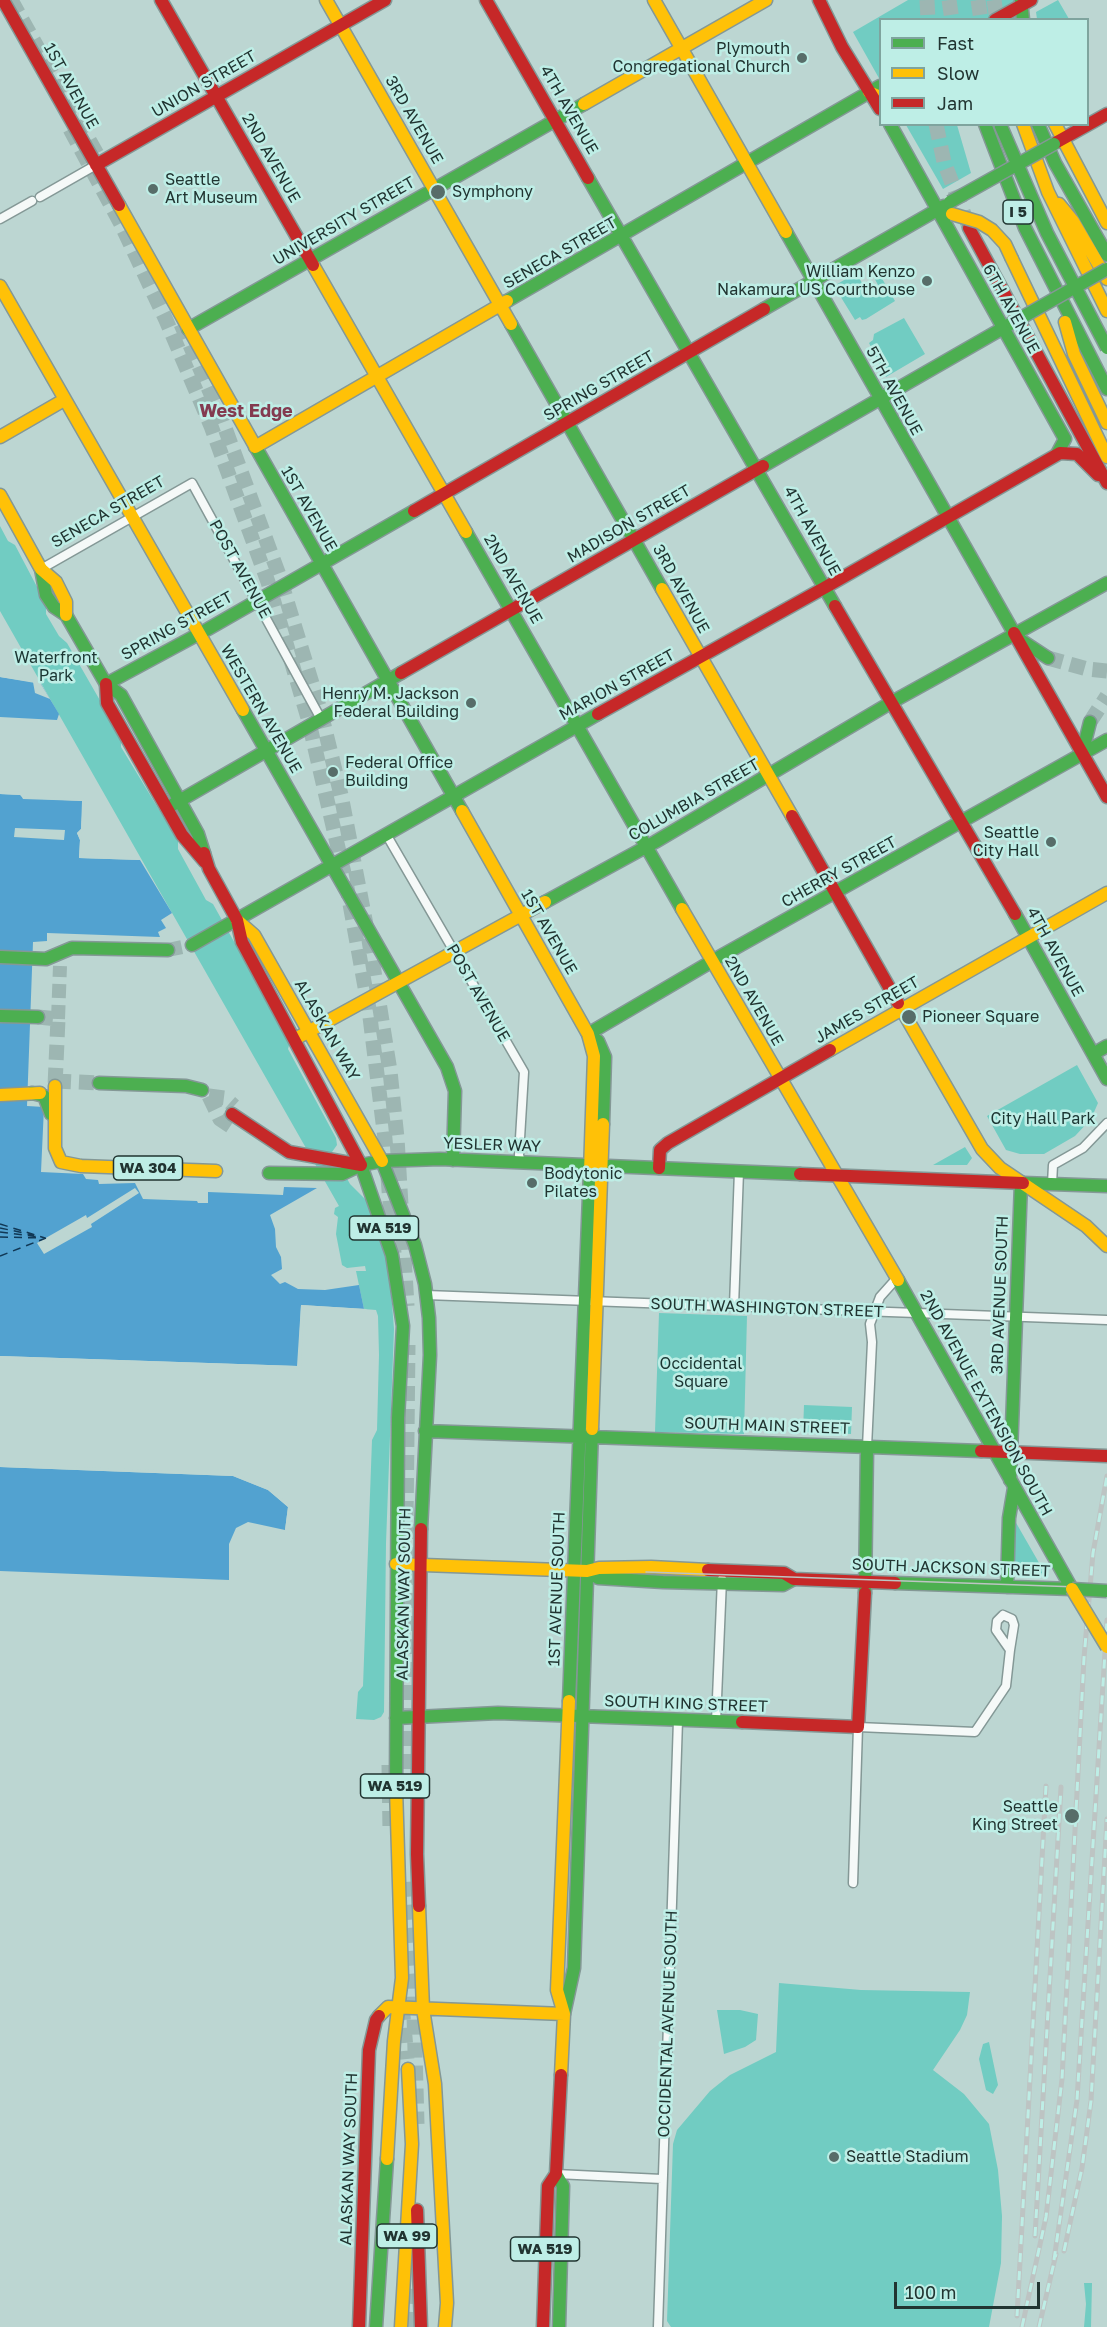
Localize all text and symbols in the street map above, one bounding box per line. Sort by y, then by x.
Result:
legend [879,18,1089,126]
text: Fast [937,32,974,54]
place label: Plymouth Congregational Church [612,39,790,77]
street label: 1ST AVENUE [40,40,102,132]
street label: UNION STREET [148,46,260,122]
marker: Plymouth Congregational Church [795,51,809,65]
street label: 4TH AVENUE [536,62,602,158]
text: Slow [937,62,979,84]
street label: 3RD AVENUE [381,72,447,168]
text: Jam [937,92,973,114]
street label: 2ND AVENUE [238,110,304,206]
place label: Seattle Art Museum [165,170,258,208]
street label: UNIVERSITY STREET [270,173,418,269]
marker: Seattle Art Museum [146,182,160,196]
place label: Symphony [452,182,533,202]
marker: Symphony [429,183,447,201]
road number: I 5 [1003,200,1033,224]
street label: SENECA STREET [500,213,620,293]
street label: 6TH AVENUE [979,261,1043,357]
place label: William Kenzo Nakamura US Courthouse [717,262,915,300]
marker: William Kenzo Nakamura US Courthouse [920,274,934,288]
street label: 5TH AVENUE [862,343,926,439]
street label: SPRING STREET [540,347,658,425]
district label: West Edge [199,400,293,422]
street label: 1ST AVENUE [277,463,341,555]
street label: SENECA STREET [48,472,168,552]
street label: MADISON STREET [564,481,694,567]
street label: 4TH AVENUE [780,483,844,579]
street label: POST AVENUE [205,516,275,622]
street label: 2ND AVENUE [480,531,546,627]
street label: 3RD AVENUE [649,541,713,637]
street label: SPRING STREET [118,587,236,665]
street label: WESTERN AVENUE [216,641,306,777]
street label: MARION STREET [556,645,678,725]
park label: Waterfront Park [14,648,98,686]
place label: Henry M. Jackson Federal Building [322,684,459,722]
marker: Henry M. Jackson Federal Building [464,696,478,710]
place label: Federal Office Building [345,753,453,791]
street label: COLUMBIA STREET [625,755,763,845]
marker: Federal Office Building [326,765,340,779]
place label: Seattle City Hall [973,823,1039,861]
street label: CHERRY STREET [778,832,900,912]
marker: Seattle City Hall [1044,835,1058,849]
street label: 1ST AVENUE [517,886,581,978]
street label: 4TH AVENUE [1023,904,1087,1000]
street label: POST AVENUE [442,941,514,1045]
street label: 2ND AVENUE [721,953,787,1049]
street label: JAMES STREET [811,972,923,1048]
street label: ALASKAN WAY [290,976,364,1084]
place label: Pioneer Square [922,1007,1039,1027]
marker: Pioneer Square [900,1008,918,1026]
park label: City Hall Park [991,1109,1095,1129]
street label: YESLER WAY [443,1134,541,1156]
road number: WA 304 [114,1156,182,1180]
place label: Bodytonic Pilates [544,1164,622,1202]
marker: Bodytonic Pilates [525,1176,539,1190]
street label: 3RD AVENUE SOUTH [988,1215,1012,1375]
road number: WA 519 [350,1216,418,1240]
street label: 2ND AVENUE EXTENSION SOUTH [916,1287,1056,1519]
street label: SOUTH WASHINGTON STREET [650,1294,884,1322]
park label: Occidental Square [660,1354,742,1392]
street label: SOUTH MAIN STREET [684,1414,850,1438]
street label: ALASKAN WAY SOUTH [393,1507,415,1681]
street label: 1ST AVENUE SOUTH [545,1511,569,1667]
street label: SOUTH JACKSON STREET [851,1555,1051,1581]
street label: SOUTH KING STREET [604,1692,768,1716]
road number: WA 519 [360,1774,430,1798]
place label: Seattle King Street [972,1797,1058,1835]
marker: Seattle King Street [1063,1807,1081,1825]
street label: OCCIDENTAL AVENUE SOUTH [654,1910,682,2138]
street label: ALASKAN WAY SOUTH [336,2072,362,2246]
place label: Seattle Stadium [846,2147,969,2167]
marker: Seattle Stadium [827,2150,841,2164]
road number: WA 99 [377,2224,437,2248]
road number: WA 519 [510,2237,580,2261]
scale bar [897,2270,1042,2308]
text: 100 m [905,2281,956,2303]

